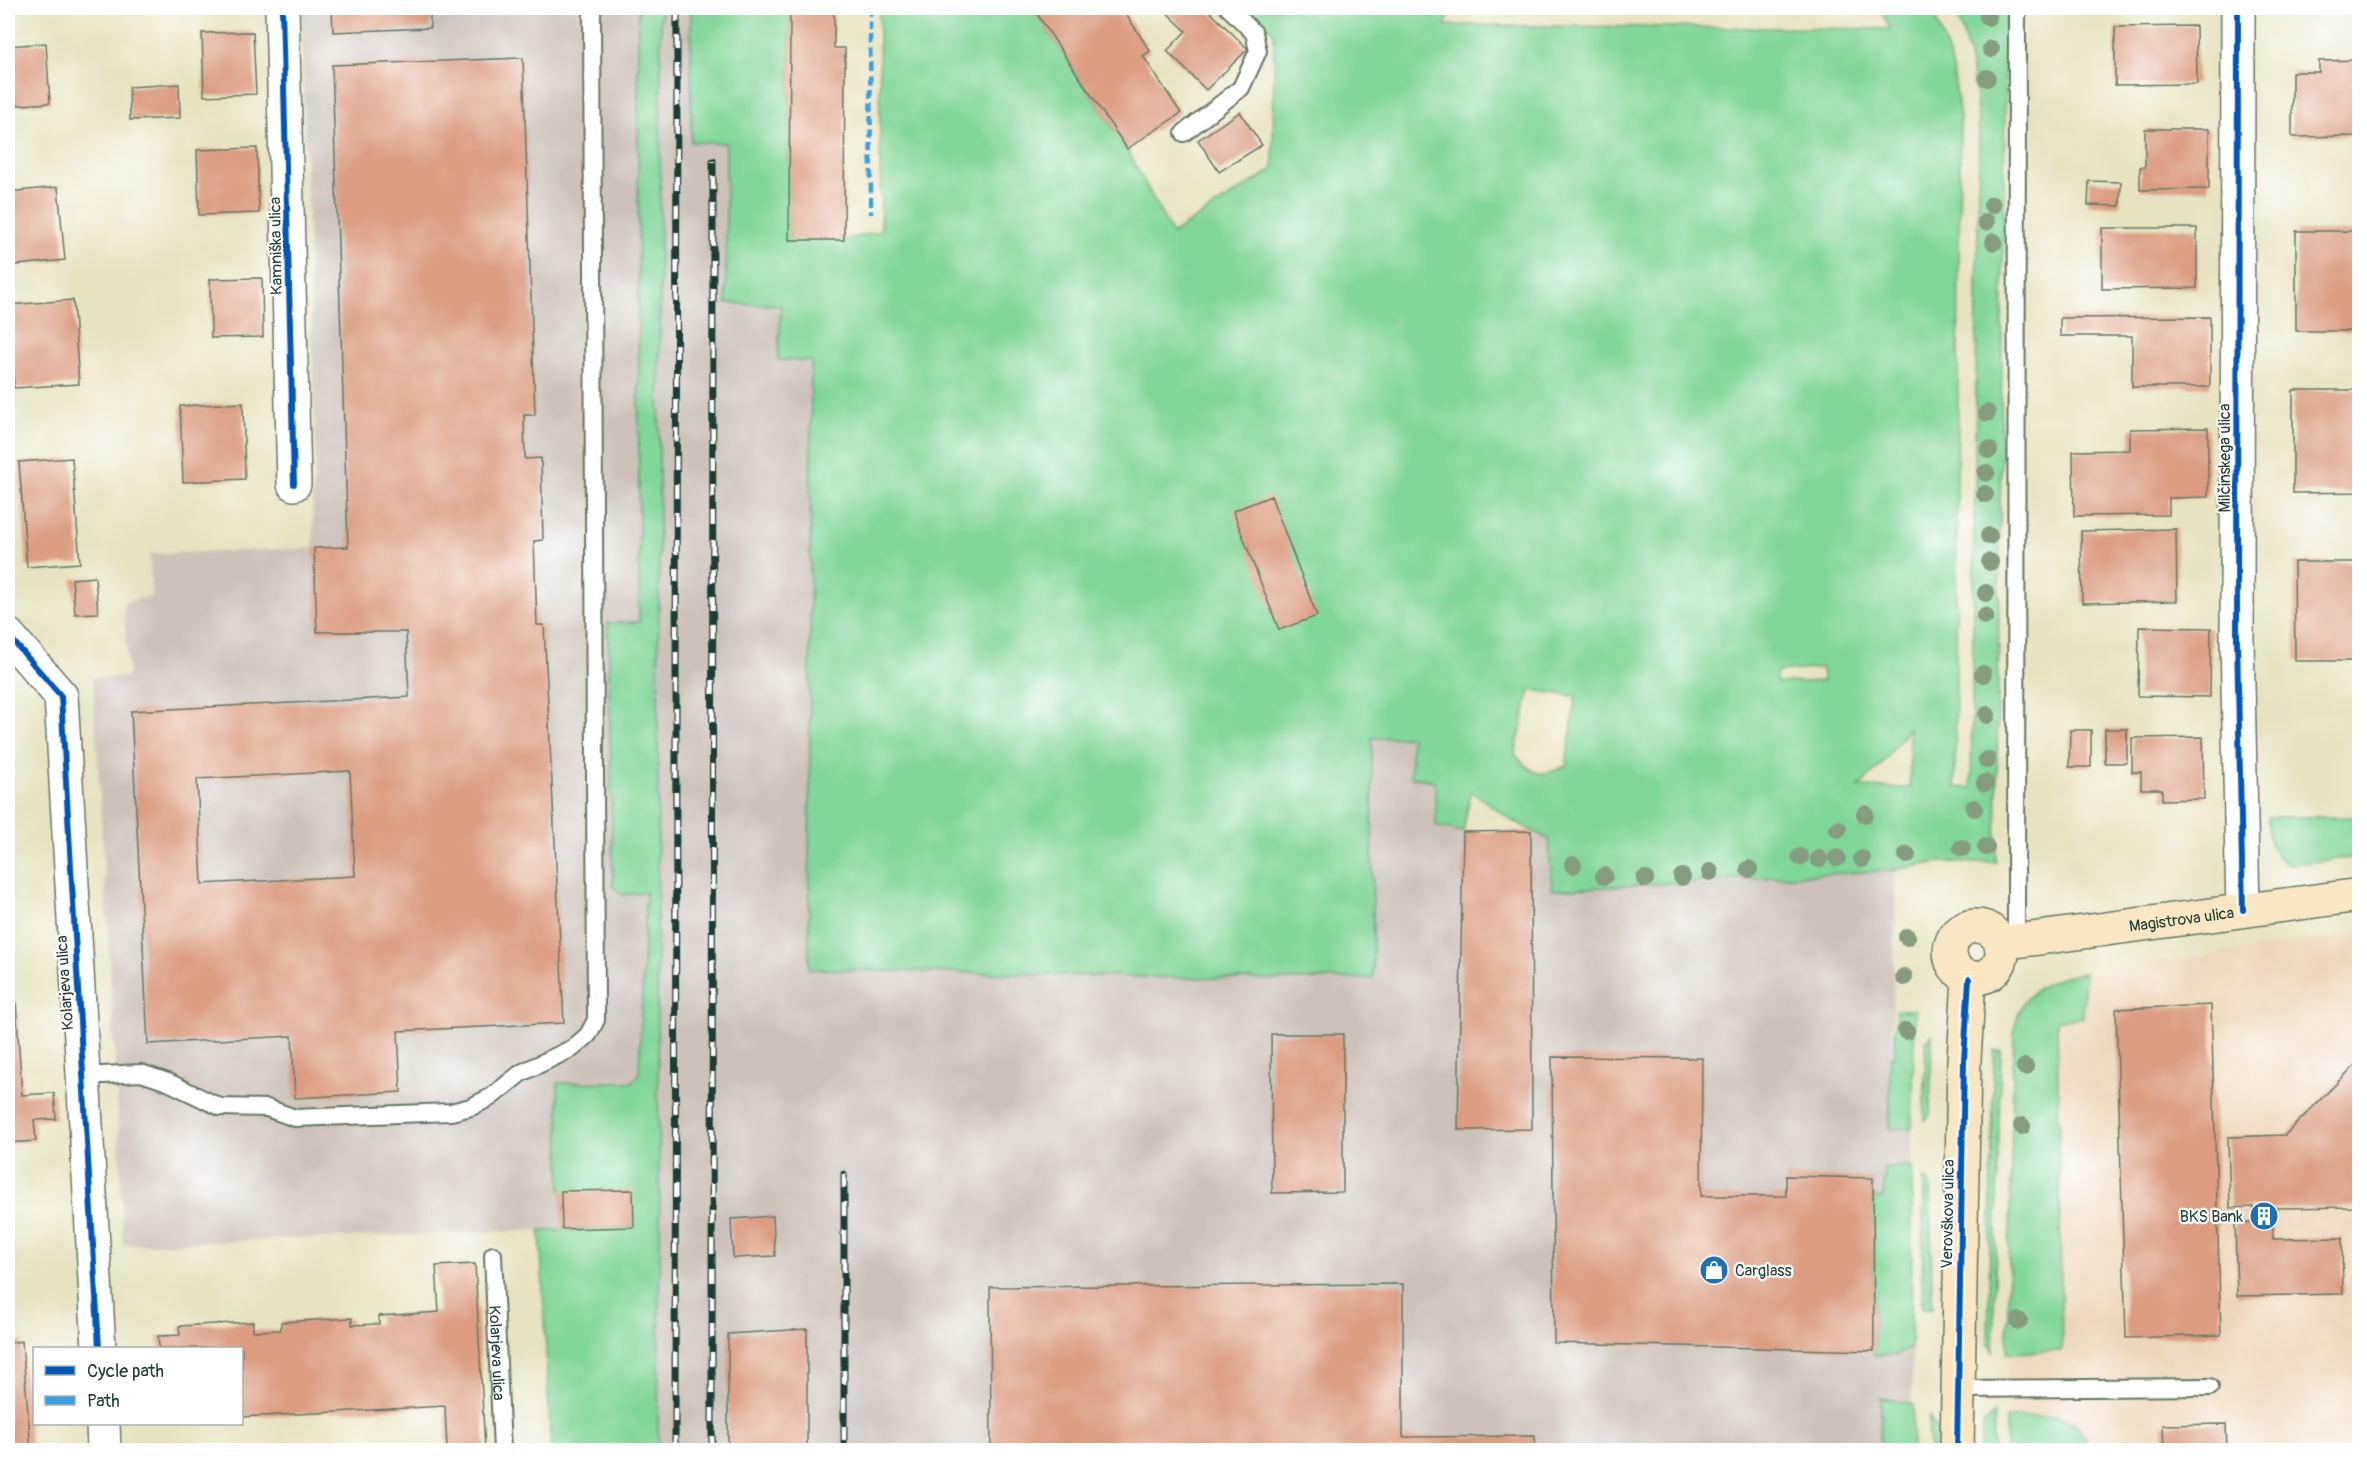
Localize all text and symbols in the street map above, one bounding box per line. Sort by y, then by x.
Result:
street label: Kamniška ulica [265,197,287,295]
street label: Milčinskega ulica [2215,404,2235,512]
street label: Magistrova ulica [2128,903,2235,937]
street label: Kolarjeva ulica [52,935,78,1031]
street label: Verovškova ulica [1937,1159,1959,1269]
building icon: BKS Bank [2248,1200,2280,1232]
place label: BKS Bank [2180,1207,2243,1227]
shop icon: Carglass [1698,1254,1730,1286]
place label: Carglass [1735,1261,1792,1281]
street label: Kolarjeva ulica [484,1305,509,1401]
legend [33,1347,243,1425]
text: Cycle path [87,1360,164,1383]
text: Path [87,1390,120,1413]

